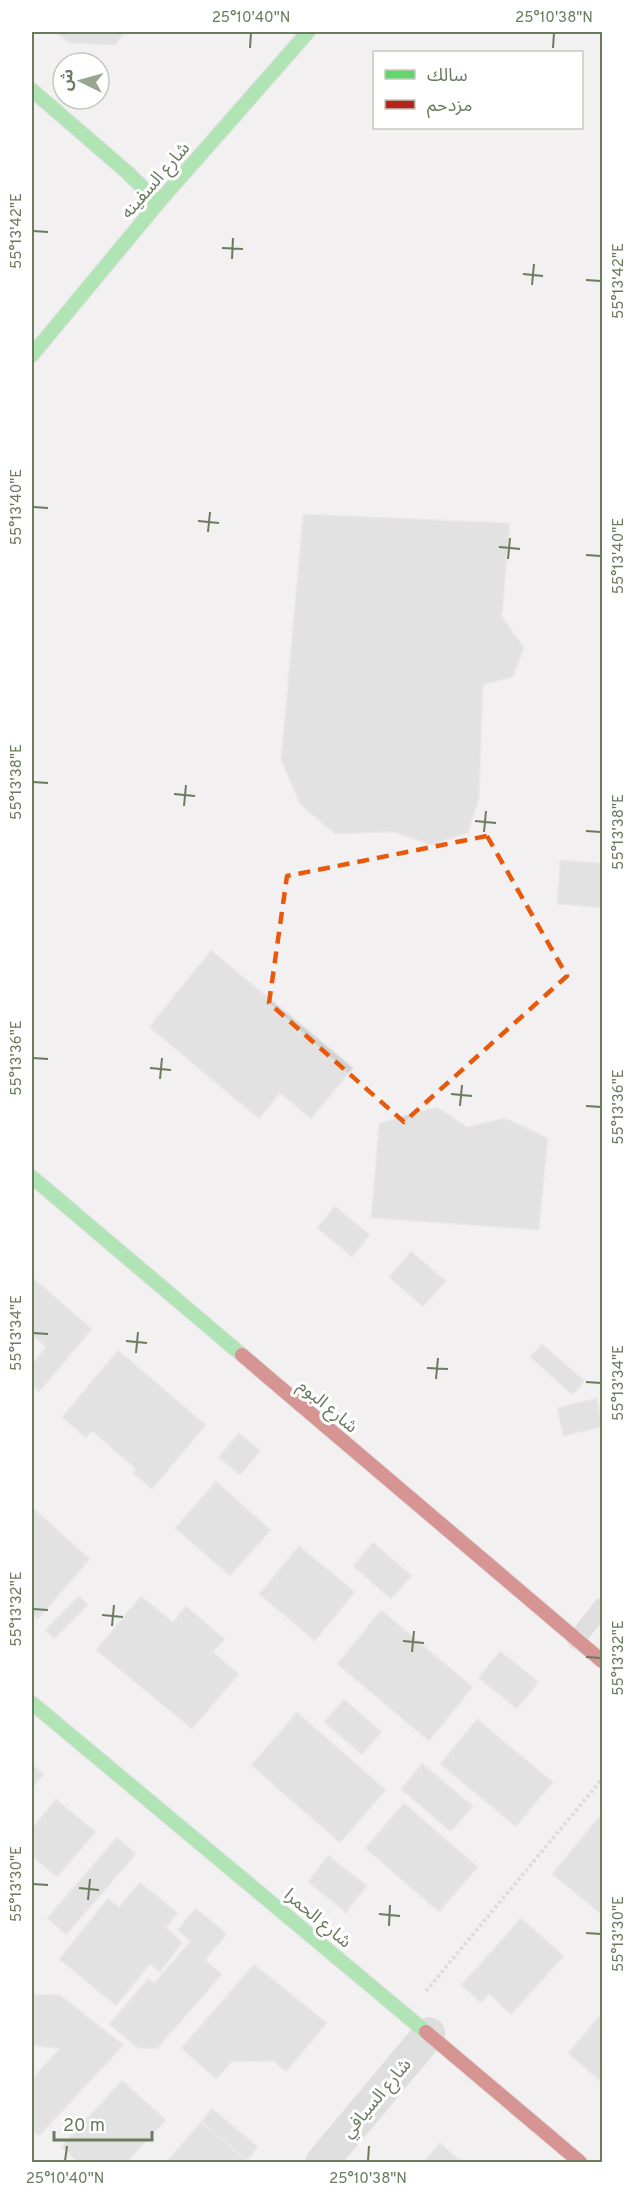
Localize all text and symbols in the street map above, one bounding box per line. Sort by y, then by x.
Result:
text: 25°10'40"N [212,9,290,28]
text: 25°10'38"N [515,9,593,28]
north arrow [51,51,111,111]
legend [373,51,583,129]
text: سالك [427,65,468,88]
text: ش [57,68,79,92]
text: مزدحم [427,95,472,118]
street label: شارع السفينه [117,138,196,225]
text: 55°13'42"E [8,193,27,269]
text: 55°13'42"E [610,243,629,319]
text: 55°13'40"E [8,469,27,545]
text: 55°13'40"E [610,518,629,594]
text: 55°13'38"E [8,744,27,820]
text: 55°13'38"E [610,794,629,870]
text: 55°13'36"E [8,1020,27,1096]
text: 55°13'36"E [610,1069,629,1145]
text: 55°13'34"E [8,1295,27,1371]
text: 55°13'34"E [610,1345,629,1421]
street label: شارع البوم [292,1375,362,1440]
text: 55°13'32"E [8,1571,27,1647]
text: 55°13'32"E [610,1620,629,1696]
text: 55°13'30"E [8,1846,27,1922]
street label: شارع الحمرا [278,1884,355,1955]
text: 55°13'30"E [610,1896,629,1972]
street label: شارع السيافي [337,2054,418,2144]
scale bar [54,2104,152,2142]
text: 20 m [63,2115,105,2138]
text: 25°10'40"N [26,2170,104,2189]
text: 25°10'38"N [329,2170,407,2189]

